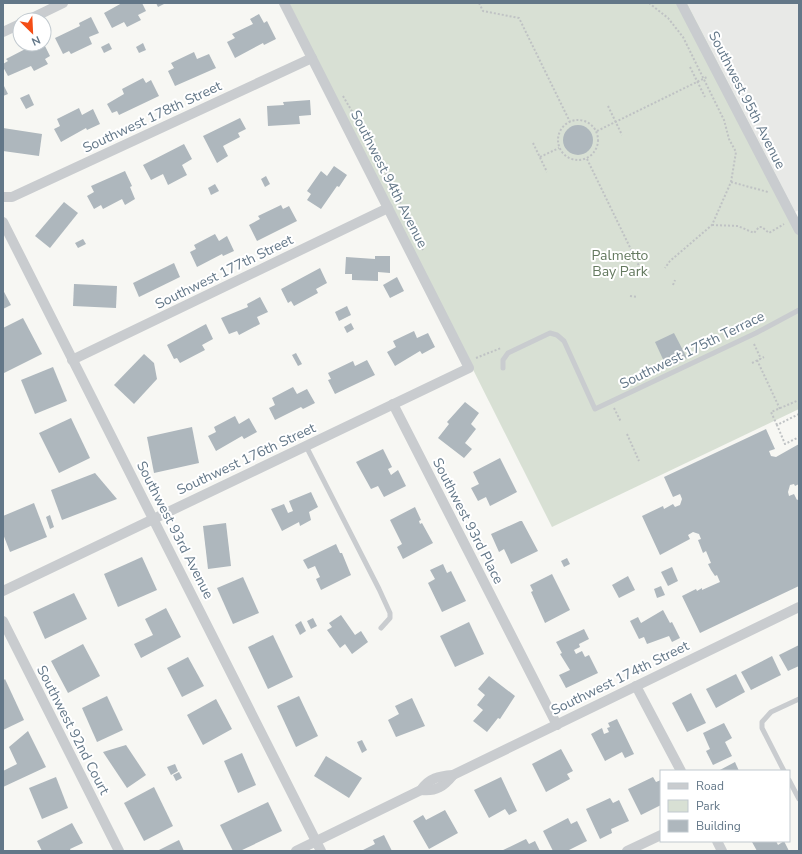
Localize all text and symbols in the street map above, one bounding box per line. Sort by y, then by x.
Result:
north arrow [12,12,52,52]
street label: Southwest 95th Avenue [704,28,790,172]
text: N [29,32,43,49]
street label: Southwest 178th Street [79,76,225,158]
street label: Southwest 94th Avenue [346,107,432,251]
street label: Southwest 177th Street [152,230,296,314]
park label: Palmetto Bay Park [592,246,649,281]
street label: Southwest 175th Terrace [616,307,768,393]
street label: Southwest 176th Street [173,418,319,500]
street label: Southwest 93rd Place [428,455,508,587]
street label: Southwest 93rd Avenue [132,458,218,602]
street label: Southwest 174th Street [548,636,692,720]
street label: Southwest 92nd Court [32,662,114,798]
legend [660,770,790,842]
text: Road [696,778,724,794]
text: Park [696,798,721,814]
text: Building [696,818,741,834]

